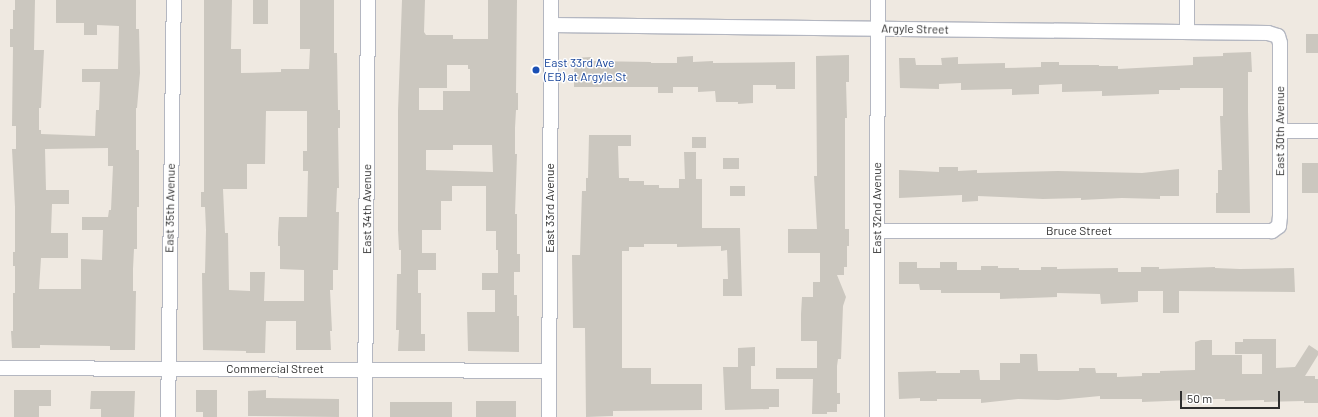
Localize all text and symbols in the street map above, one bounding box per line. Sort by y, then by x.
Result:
street label: Argyle Street [881,21,949,37]
place label: East 33rd Ave (EB) at Argyle St [544,56,627,84]
marker: East 33rd Ave (EB) at Argyle St [531,65,541,75]
street label: East 30th Avenue [1273,86,1287,176]
street label: East 32nd Avenue [870,162,884,254]
street label: East 35th Avenue [162,163,178,253]
street label: East 33rd Avenue [543,163,557,253]
street label: East 34th Avenue [360,164,374,254]
street label: Bruce Street [1046,224,1112,238]
street label: Commercial Street [226,362,324,376]
scale bar [1182,383,1282,409]
text: 50 m [1187,391,1212,405]

